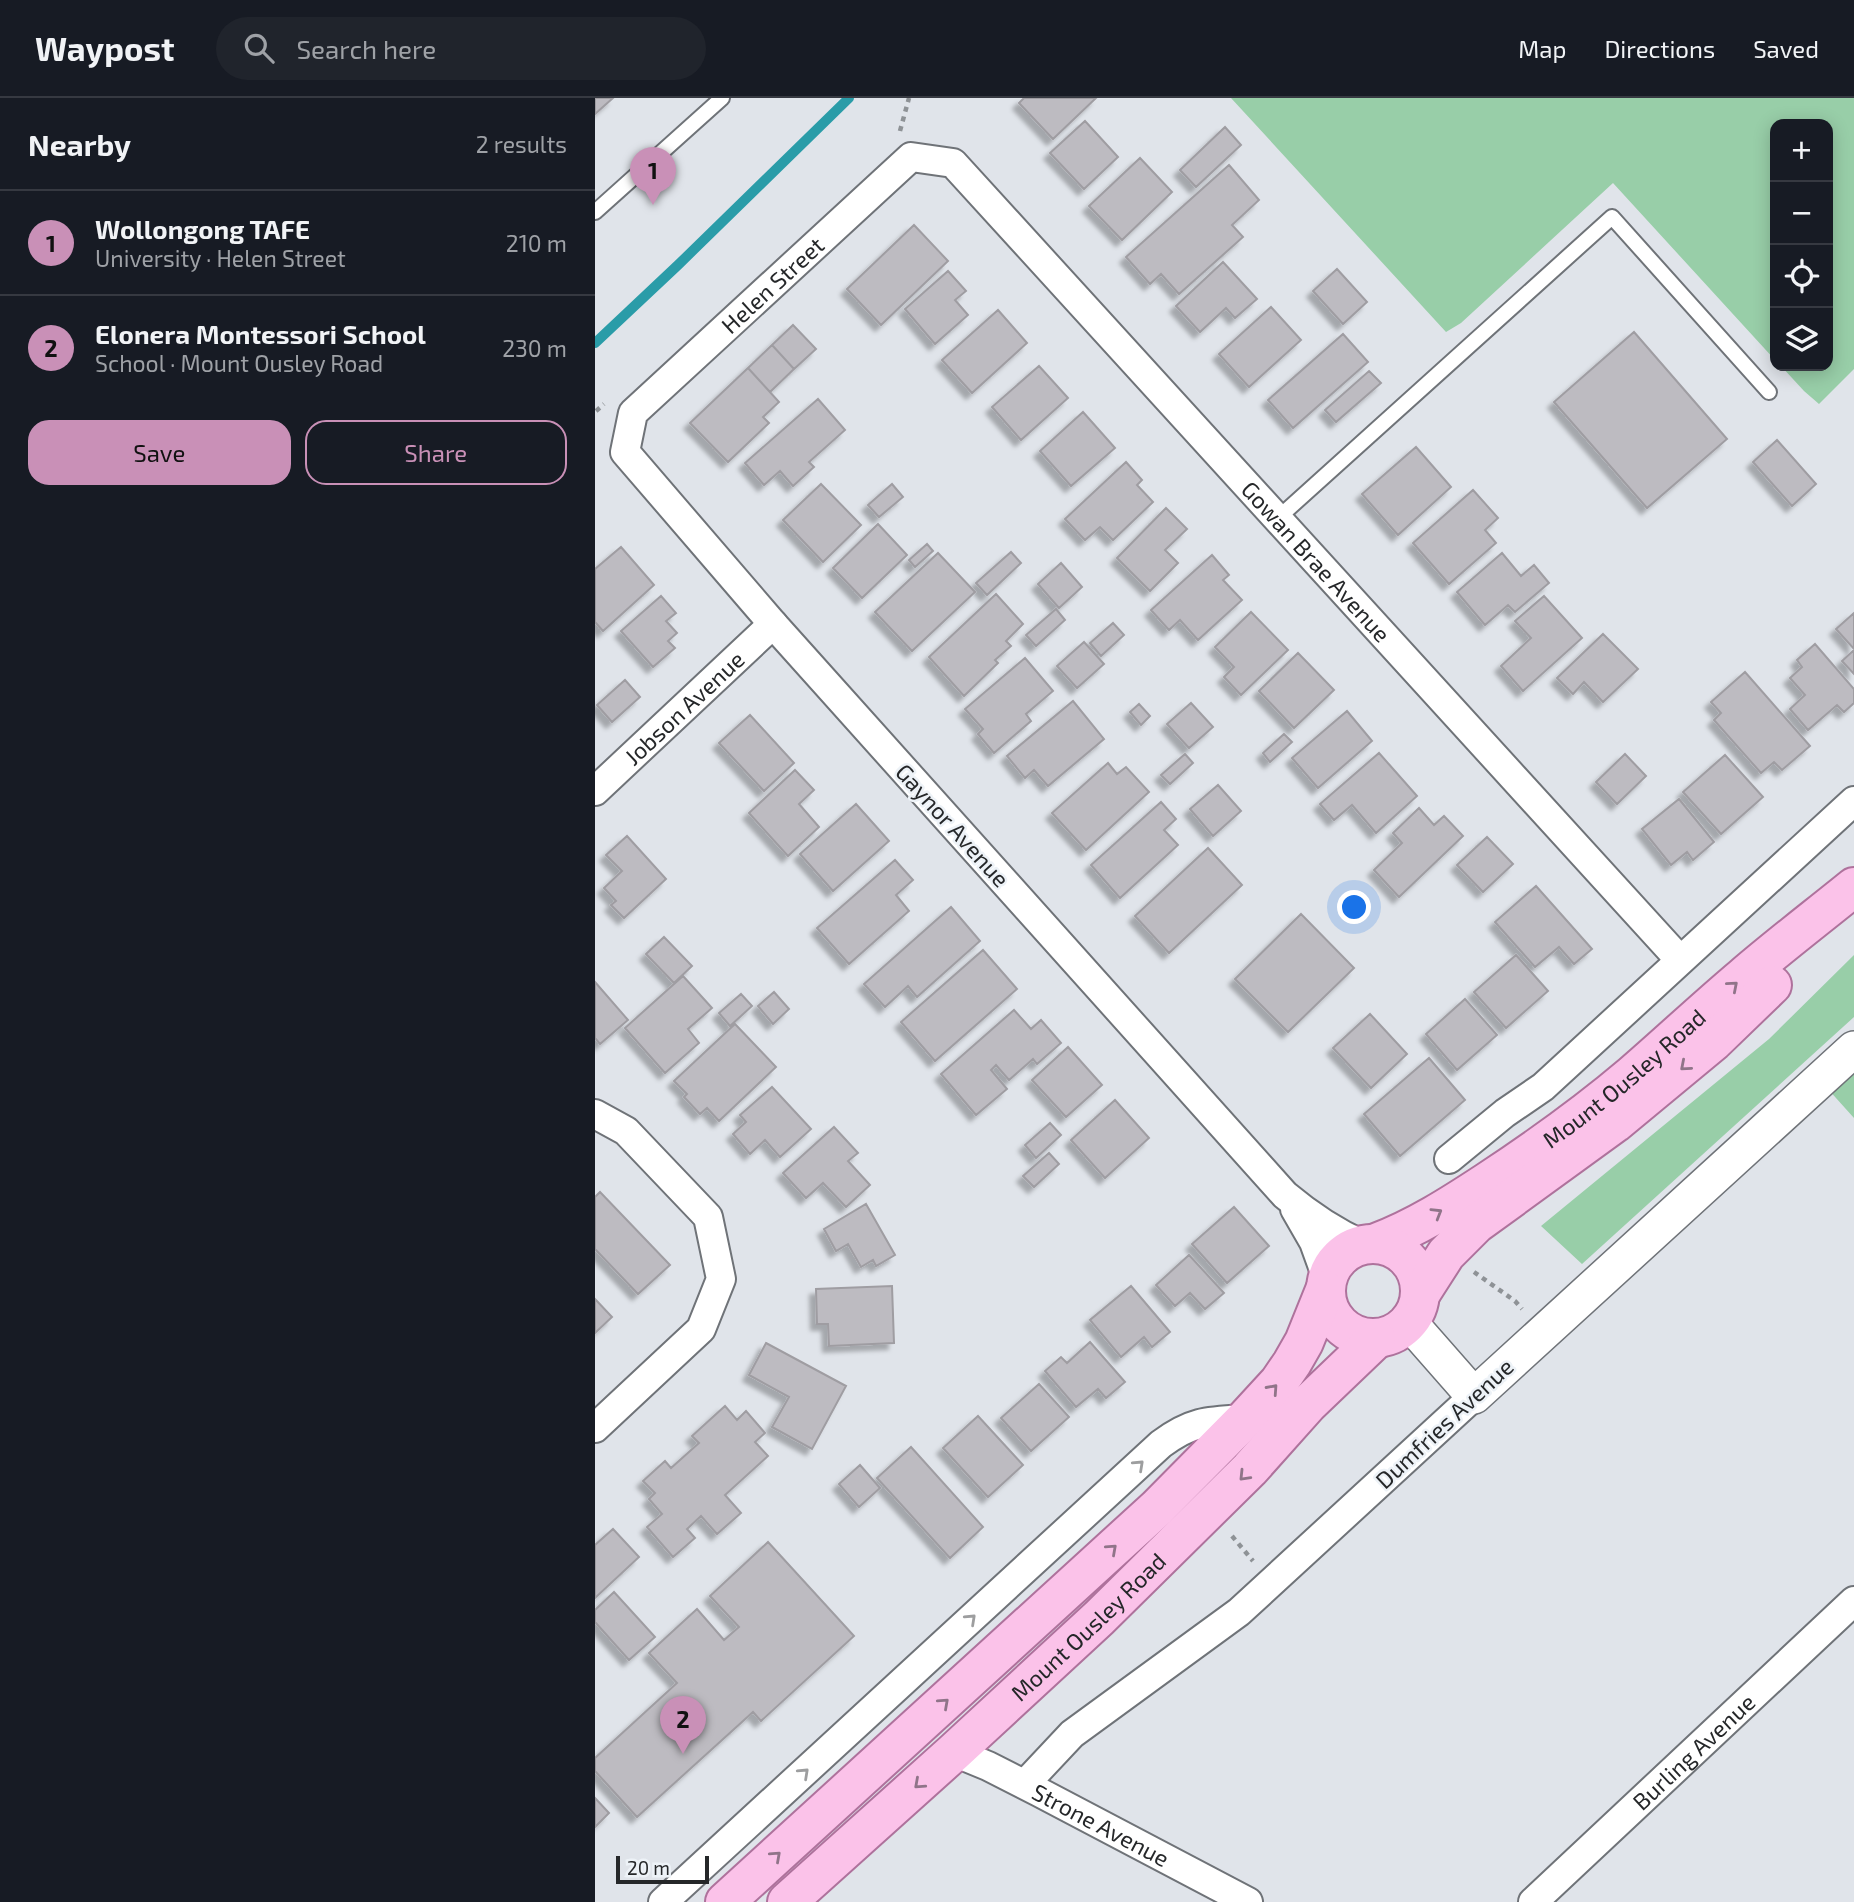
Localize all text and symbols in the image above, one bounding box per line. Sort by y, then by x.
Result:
search box [216,17,706,80]
text: Waypost [35,28,174,68]
icon: search [240,29,278,67]
text: Search here [296,33,436,64]
text: Map [1518,34,1566,63]
text: Directions [1604,34,1715,63]
text: Saved [1753,34,1819,63]
map controls [1770,119,1833,371]
button: + [1770,119,1833,182]
text: Nearby [28,126,131,162]
text: 2 results [476,130,567,158]
pin: 1 [630,147,676,205]
button: − [1770,182,1833,245]
text: Wollongong TAFE [95,213,310,244]
text: 1 [46,229,56,257]
text: 210 m [506,229,567,257]
street label: Helen Street [715,230,830,339]
text: University · Helen Street [95,244,346,272]
button: locate [1770,245,1833,308]
button: layers [1770,308,1833,371]
text: Elonera Montessori School [95,318,426,349]
text: 2 [44,334,58,362]
text: 230 m [502,334,567,362]
text: School · Mount Ousley Road [95,349,383,377]
button: Save [28,420,291,485]
button: Share [305,420,567,485]
street label: Gowan Brae Avenue [1236,475,1397,647]
street label: Jobson Avenue [618,645,750,770]
street label: Gaynor Avenue [890,758,1016,892]
your location [1337,890,1371,924]
one-way arrow [1725,981,1738,994]
street label: Mount Ousley Road [1537,1003,1711,1153]
one-way arrow [1680,1058,1693,1070]
one-way arrow [1429,1208,1442,1221]
street label: Dumfries Avenue [1369,1352,1519,1494]
one-way arrow [1265,1384,1277,1397]
one-way arrow [1131,1461,1144,1473]
one-way arrow [1239,1468,1252,1481]
one-way arrow [1104,1545,1117,1558]
street label: Mount Ousley Road [1005,1547,1171,1707]
one-way arrow [963,1615,976,1627]
street label: Burling Avenue [1627,1688,1760,1815]
pin: 2 [660,1696,706,1754]
one-way arrow [936,1698,949,1711]
one-way arrow [796,1769,809,1781]
one-way arrow [914,1776,927,1788]
street label: Strone Avenue [1028,1777,1174,1872]
one-way arrow [768,1852,781,1864]
scale bar [616,1853,709,1885]
text: 20 m [627,1856,670,1879]

